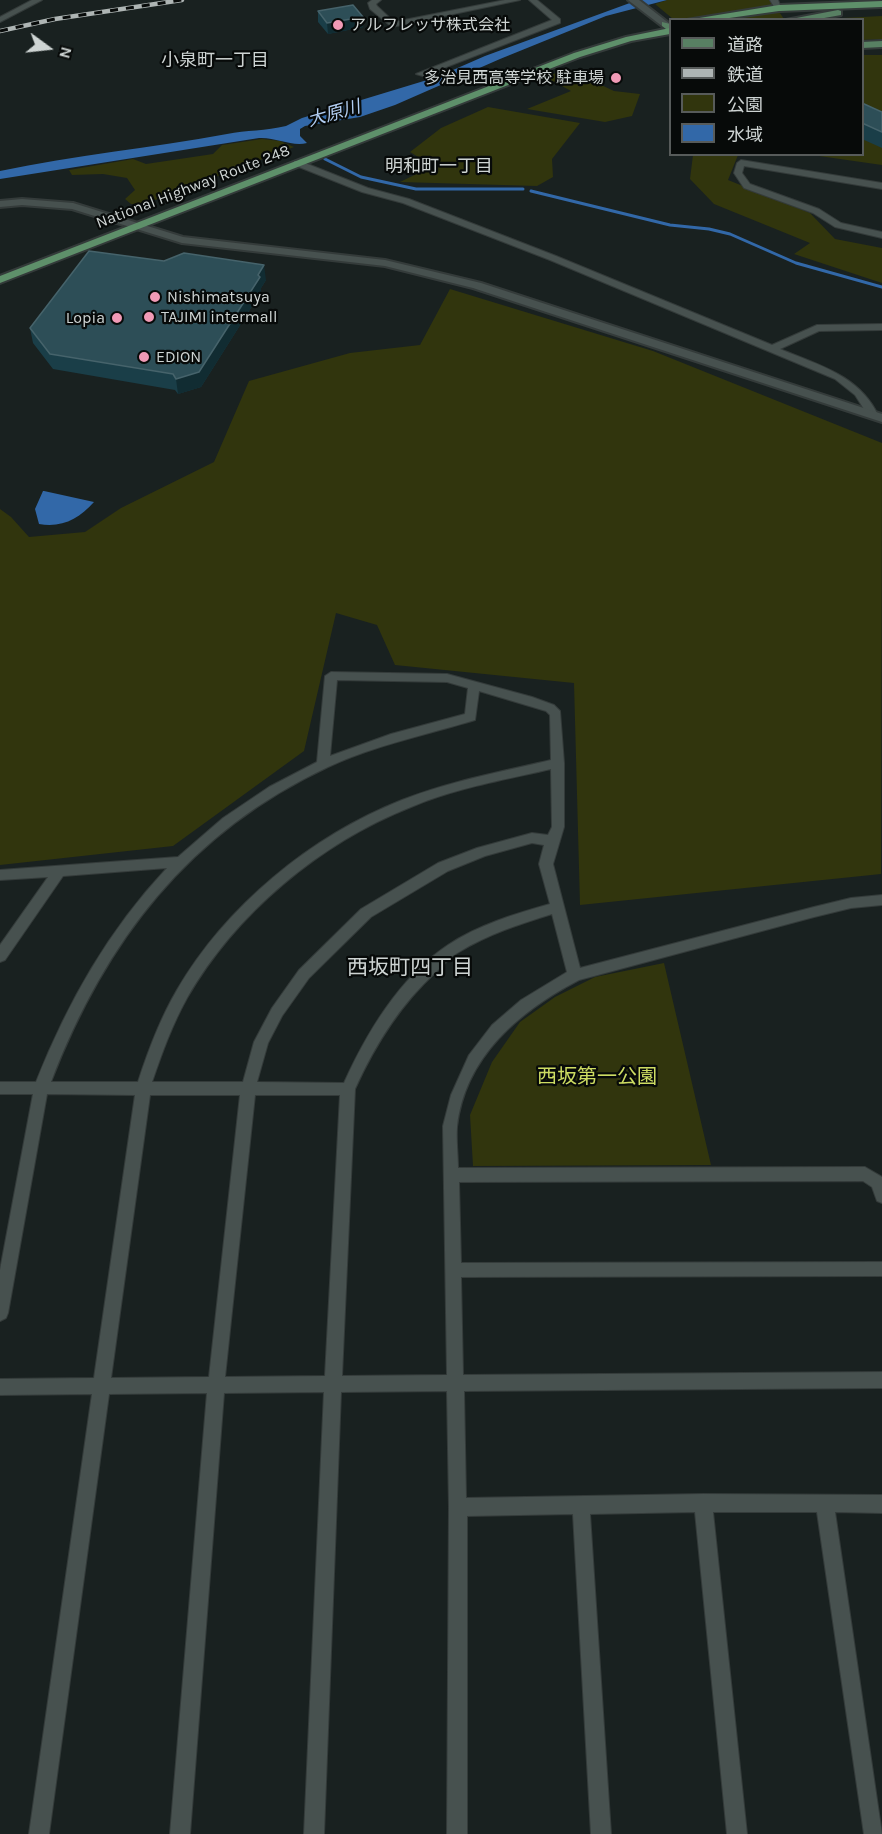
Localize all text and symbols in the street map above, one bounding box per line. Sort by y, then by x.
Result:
place label: アルフレッサ株式会社 [350,15,510,35]
north arrow [18,18,78,78]
marker: アルフレッサ株式会社 [331,18,345,32]
legend [669,18,864,156]
text: 道路 [727,34,763,56]
text: N [55,45,77,61]
district label: 小泉町一丁目 [161,50,269,72]
text: 鉄道 [727,64,763,86]
place label: 多治見西高等学校 駐車場 [424,68,604,88]
marker: 多治見西高等学校 駐車場 [609,71,623,85]
text: 公園 [727,94,763,116]
water label: 大原川 [305,96,363,132]
text: 水域 [727,124,763,146]
street label: National Highway Route 248 [93,141,293,233]
district label: 明和町一丁目 [385,156,493,178]
place label: Nishimatsuya [167,287,270,307]
marker: Nishimatsuya [148,290,162,304]
place label: TAJIMI intermall [161,307,277,327]
place label: Lopia [66,308,105,328]
marker: TAJIMI intermall [142,310,156,324]
marker: Lopia [110,311,124,325]
place label: EDION [156,347,201,367]
marker: EDION [137,350,151,364]
district label: 西坂町四丁目 [347,955,473,981]
park label: 西坂第一公園 [537,1065,657,1089]

